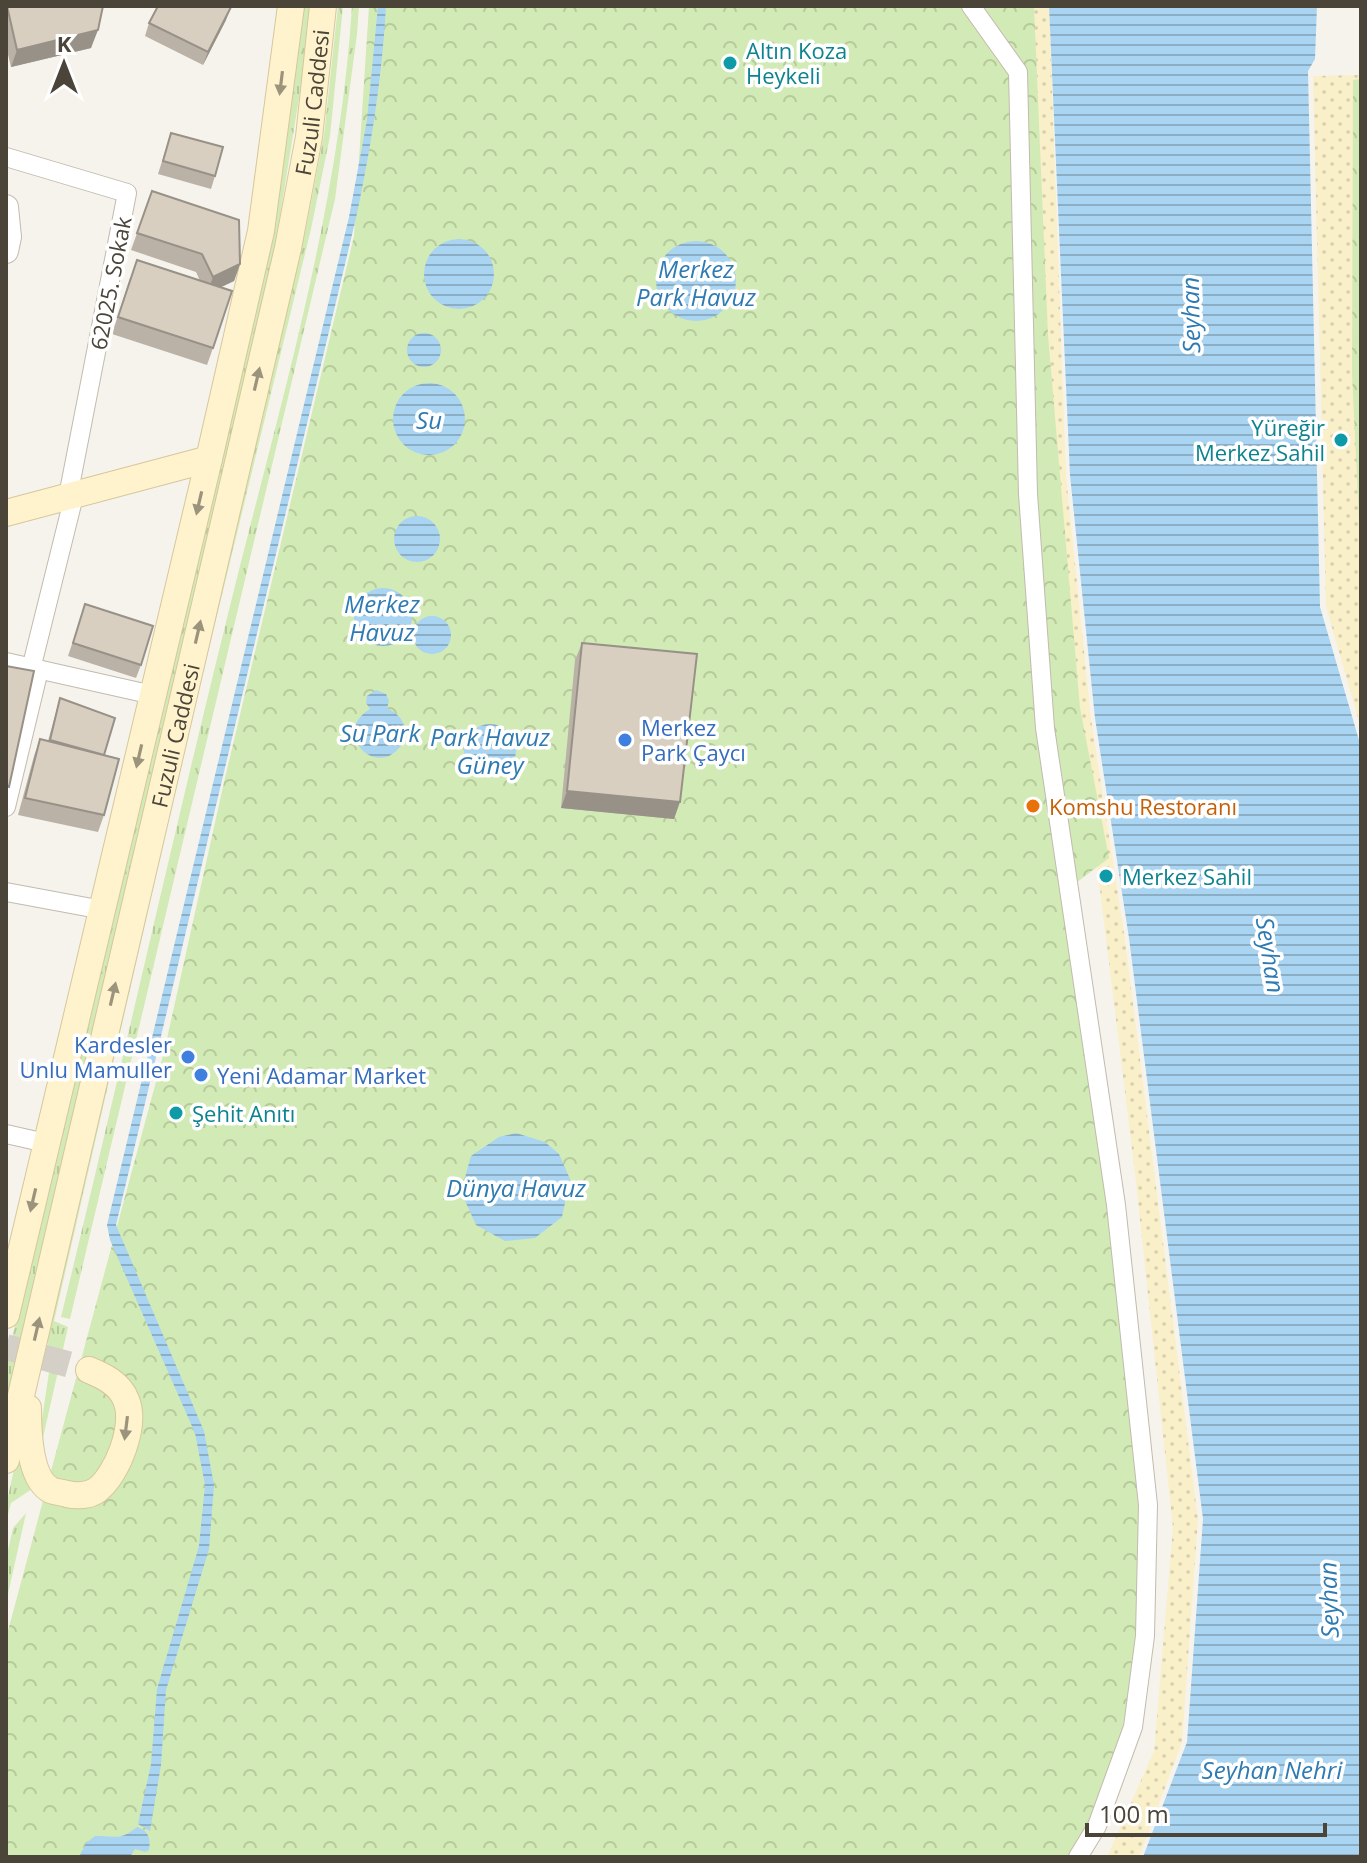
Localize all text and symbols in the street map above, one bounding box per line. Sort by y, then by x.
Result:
north arrow [24,24,104,104]
text: K [57,28,72,58]
street label: Fuzuli Caddesi [287,28,335,178]
place label: Altın Koza Heykeli [746,35,847,90]
marker: Altın Koza Heykeli [721,54,739,72]
one-way arrow [274,71,287,96]
street label: 62025. Sokak [82,213,138,352]
water label: Merkez Park Havuz [636,252,756,313]
water label: Seyhan [1173,277,1207,353]
one-way arrow [251,366,264,391]
water label: Su [416,403,442,436]
place label: Yüreğir Merkez Sahil [1195,412,1325,467]
marker: Yüreğir Merkez Sahil [1332,431,1350,449]
one-way arrow [192,491,205,516]
water label: Merkez Havuz [344,587,420,648]
one-way arrow [192,619,205,644]
street label: Fuzuli Caddesi [143,660,206,810]
place label: Merkez Park Çaycı [641,712,746,767]
water label: Su Park [340,716,422,749]
water label: Park Havuz Güney [430,720,550,781]
marker: Merkez Park Çaycı [616,731,634,749]
one-way arrow [132,744,145,769]
place label: Komshu Restoranı [1049,791,1237,821]
marker: Komshu Restoranı [1024,797,1042,815]
place label: Merkez Sahil [1122,861,1252,891]
marker: Merkez Sahil [1097,867,1115,885]
water label: Seyhan [1249,915,1293,995]
one-way arrow [108,981,120,1006]
place label: Kardesler Unlu Mamuller [19,1029,172,1084]
marker: Kardesler Unlu Mamuller [179,1048,197,1066]
place label: Yeni Adamar Market [217,1060,426,1090]
marker: Yeni Adamar Market [192,1066,210,1084]
place label: Şehit Anıtı [192,1098,295,1128]
marker: Şehit Anıtı [167,1104,185,1122]
water label: Dünya Havuz [446,1171,586,1204]
one-way arrow [26,1187,39,1212]
one-way arrow [31,1317,44,1342]
one-way arrow [120,1416,133,1441]
water label: Seyhan [1310,1561,1346,1639]
water label: Seyhan Nehri [1202,1753,1343,1786]
scale bar [1087,1787,1325,1837]
text: 100 m [1099,1797,1169,1830]

